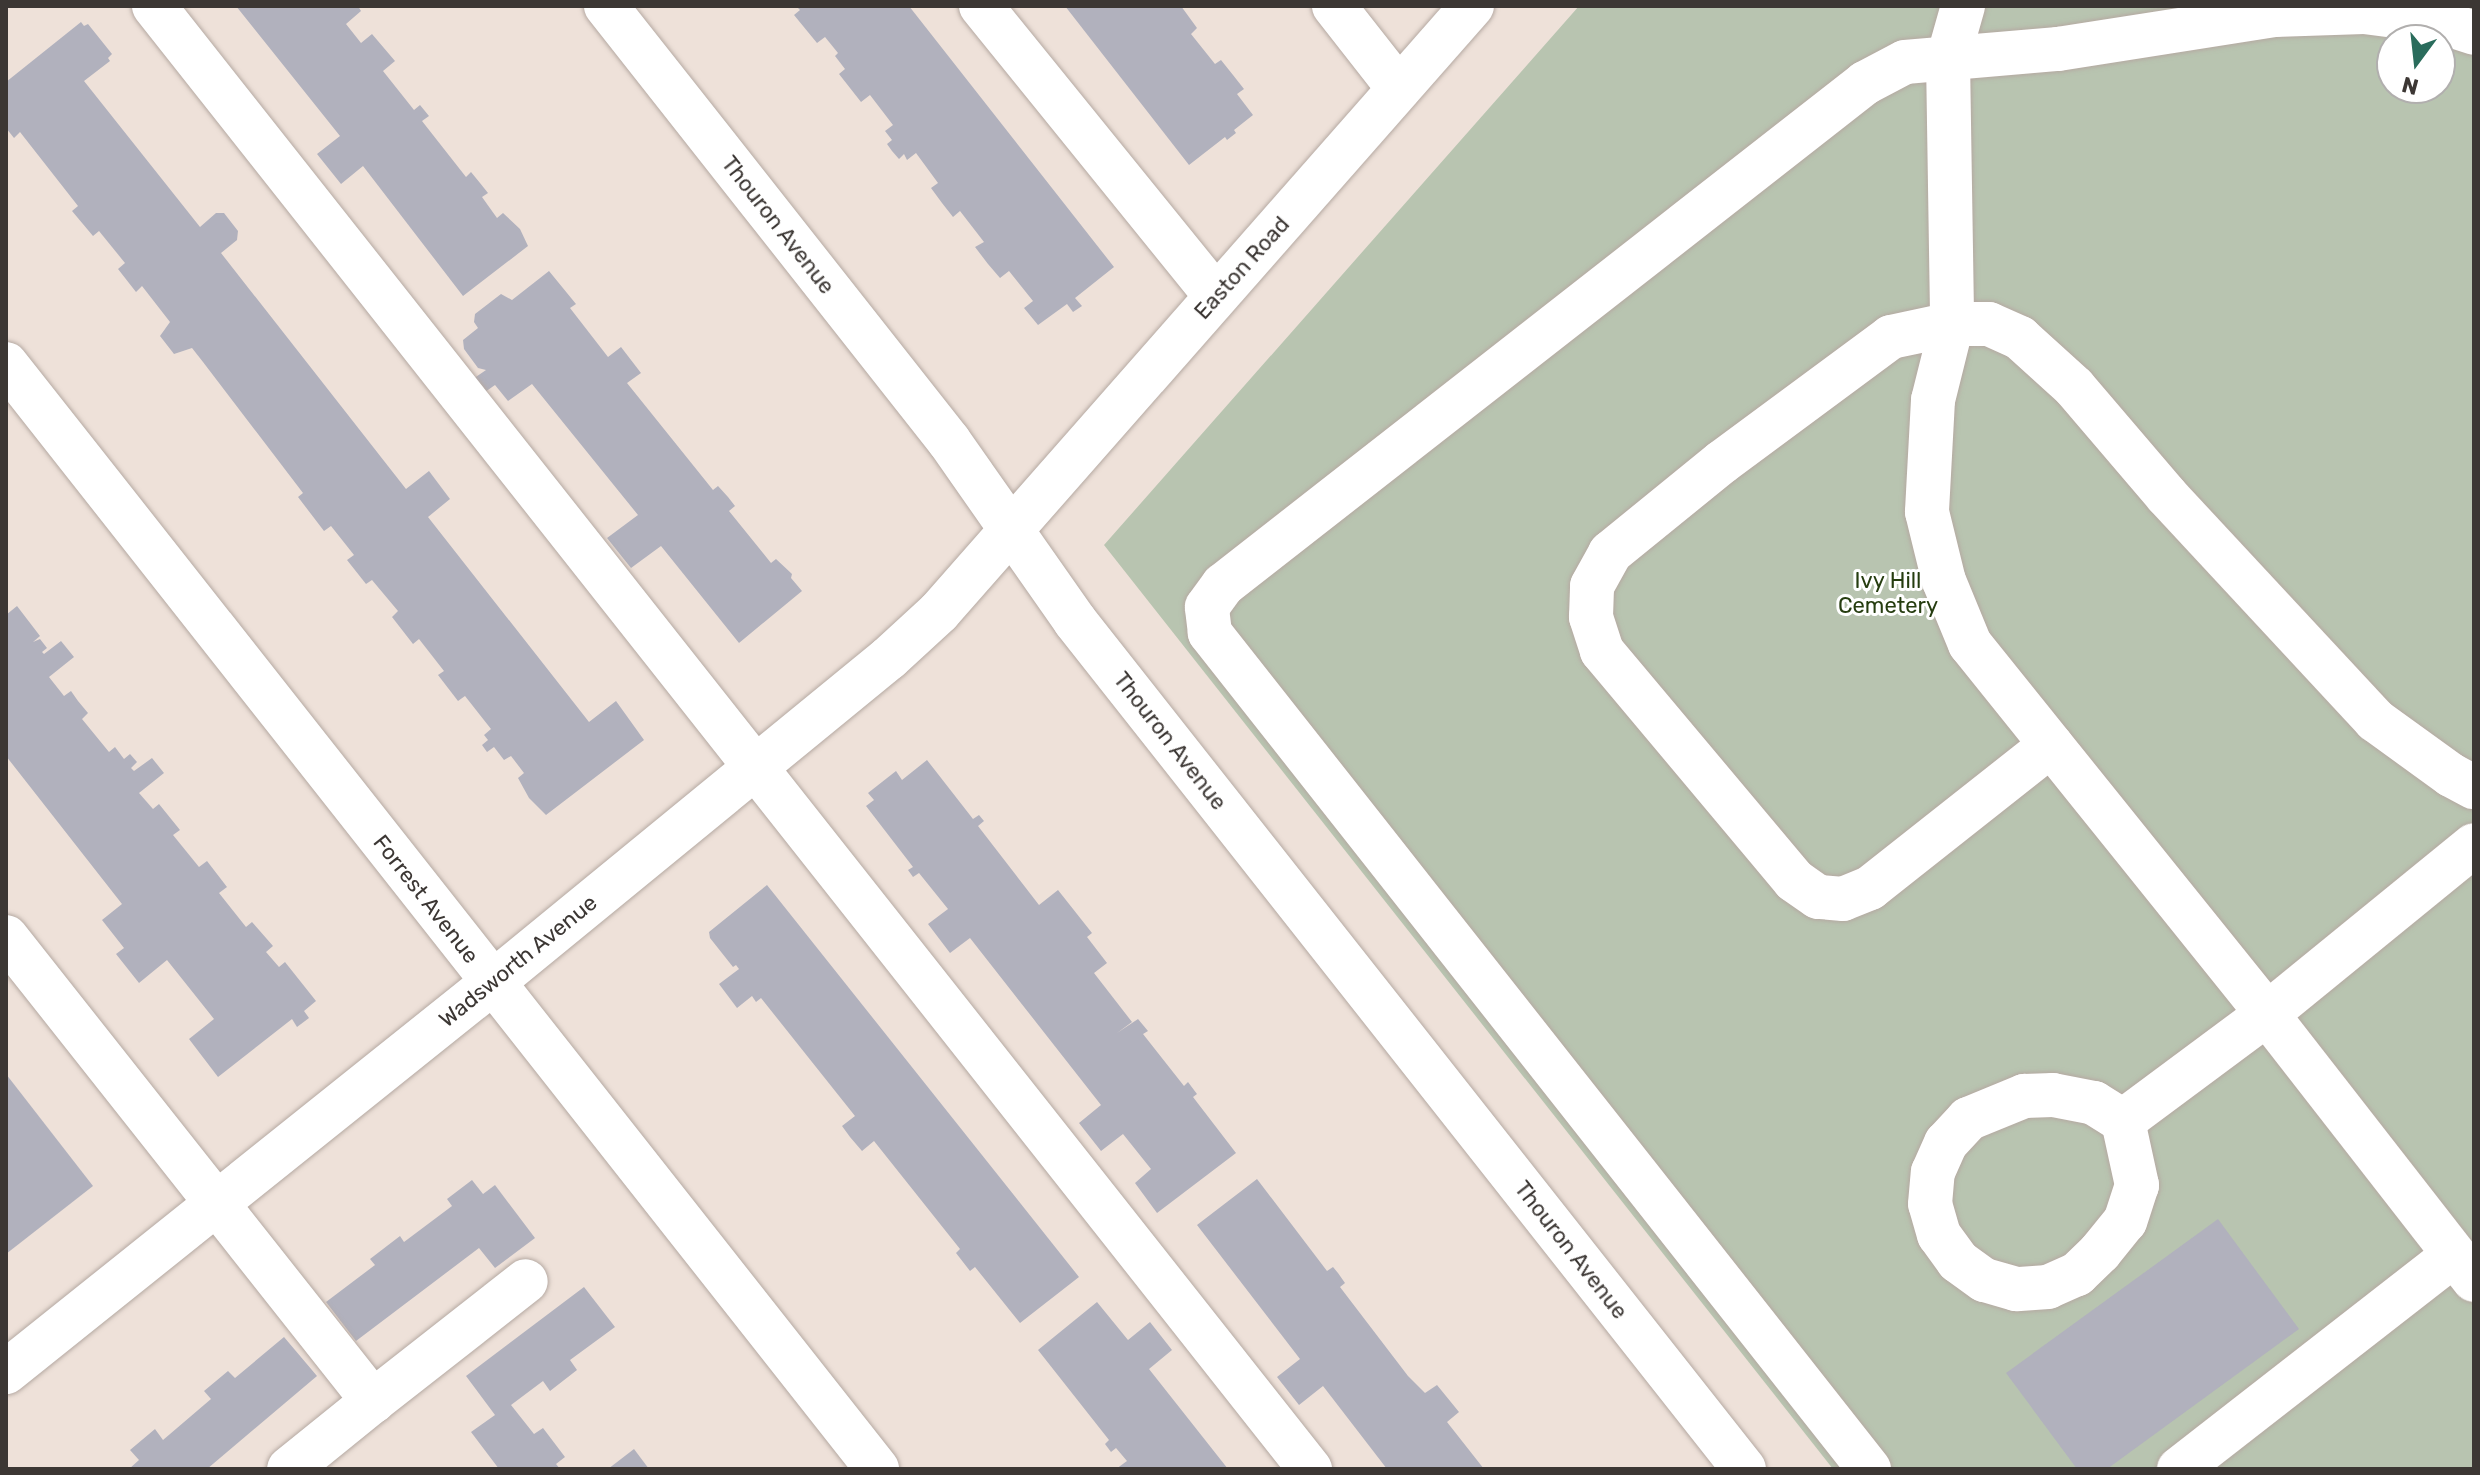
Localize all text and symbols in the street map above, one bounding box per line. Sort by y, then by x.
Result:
north arrow [2376,24,2456,104]
text: N [2399,71,2421,101]
street label: Thouron Avenue [716,151,840,299]
street label: Easton Road [1189,211,1295,325]
park label: Ivy Hill Cemetery [1838,567,1938,618]
street label: Thouron Avenue [1108,667,1232,815]
street label: Forrest Avenue [367,829,485,969]
street label: Wadsworth Avenue [434,889,602,1033]
street label: Thouron Avenue [1509,1176,1633,1324]

